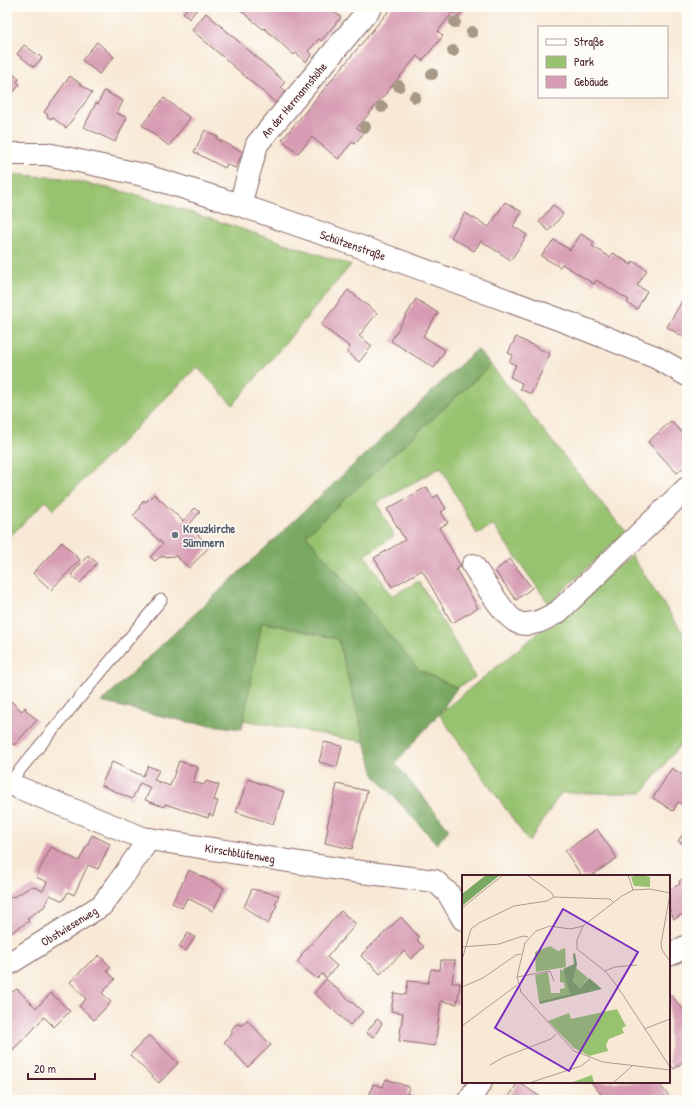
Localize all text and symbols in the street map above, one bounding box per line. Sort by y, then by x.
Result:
legend [538,26,668,98]
text: Straße [574,33,604,50]
text: Park [574,53,594,70]
street label: An der Hermannshöhe [257,58,331,141]
text: Gebäude [574,73,609,90]
street label: Schützenstraße [318,226,388,264]
place label: Kreuzkirche Sümmern [183,520,236,551]
marker: Kreuzkirche Sümmern [170,530,180,540]
street label: Kirschblütenweg [204,839,276,867]
inset map [462,875,670,1083]
street label: Obstwiesenweg [37,902,101,950]
scale bar [28,1055,95,1081]
text: 20 m [34,1060,56,1077]

